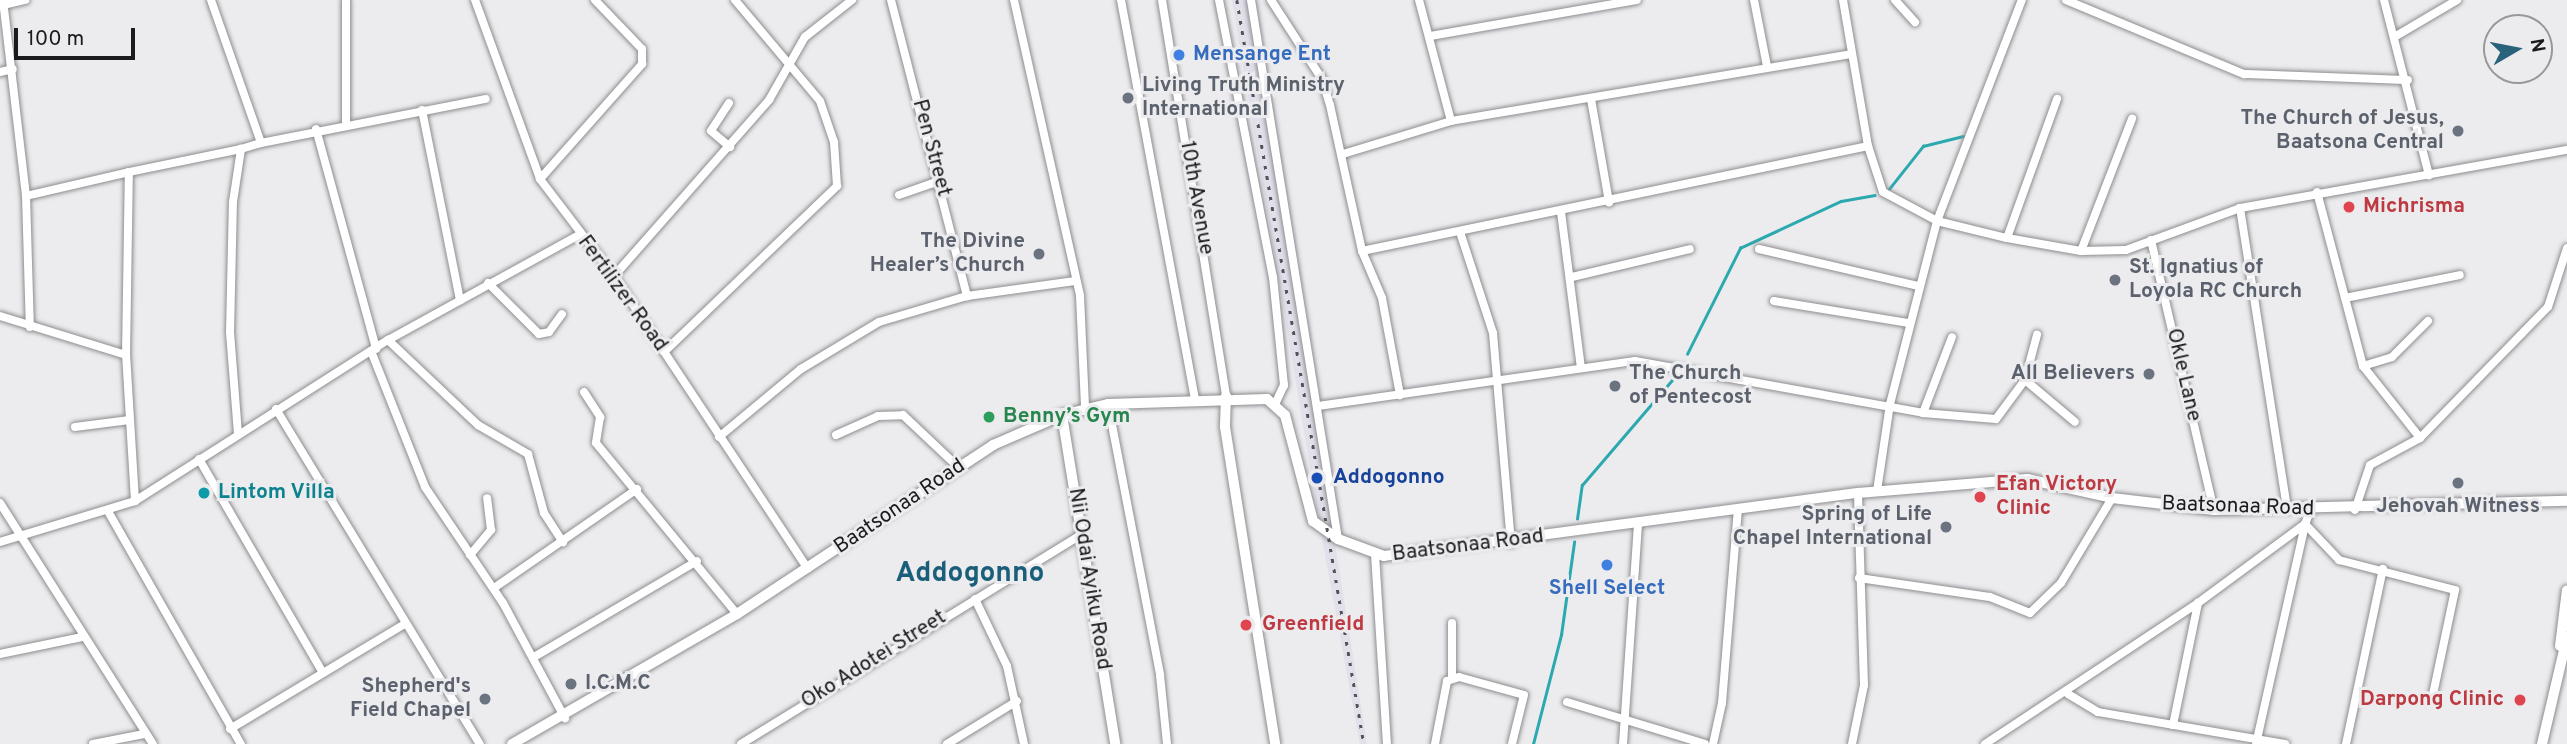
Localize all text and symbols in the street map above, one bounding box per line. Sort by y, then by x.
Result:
scale bar [18,14,138,58]
north arrow [2483,14,2553,84]
text: 100 m [27,26,84,53]
text: N [2524,37,2550,55]
place label: Mensange Ent [1193,42,1331,68]
marker: Mensange Ent [1171,47,1187,63]
place label: Living Truth Ministry International [1142,73,1345,123]
marker: Living Truth Ministry International [1120,90,1136,106]
street label: Pen Street [906,97,956,199]
place label: The Church of Jesus, Baatsona Central [2240,106,2444,156]
marker: The Church of Jesus, Baatsona Central [2450,123,2466,139]
street label: 10th Avenue [1174,139,1218,257]
place label: Michrisma [2363,194,2465,220]
marker: Michrisma [2341,199,2357,215]
place label: The Divine Healer’s Church [870,229,1025,279]
street label: Fertilizer Road [571,231,673,357]
marker: The Divine Healer’s Church [1031,246,1047,262]
place label: St. Ignatius of Loyola RC Church [2129,255,2302,305]
marker: St. Ignatius of Loyola RC Church [2107,272,2123,288]
street label: Okle Lane [2160,326,2206,424]
place label: The Church of Pentecost [1629,361,1752,411]
place label: All Believers [2011,361,2135,387]
marker: All Believers [2141,366,2157,382]
marker: The Church of Pentecost [1607,378,1623,394]
place label: Benny’s Gym [1003,404,1130,430]
marker: Benny’s Gym [981,409,997,425]
street label: Baatsonaa Road [830,454,970,560]
place label: Addogonno [1333,465,1445,491]
marker: Addogonno [1307,468,1327,488]
place label: Efan Victory Clinic [1996,472,2118,522]
marker: Jehovah Witness [2450,475,2466,491]
place label: Lintom Villa [218,480,336,506]
marker: Lintom Villa [196,485,212,501]
street label: Nii Odai Ayiku Road [1062,486,1116,672]
marker: Efan Victory Clinic [1970,487,1990,507]
street label: Baatsonaa Road [2161,492,2315,522]
place label: Jehovah Witness [2376,494,2540,520]
place label: Spring of Life Chapel International [1733,502,1932,552]
marker: Spring of Life Chapel International [1938,519,1954,535]
street label: Baatsonaa Road [1391,524,1545,568]
district label: Addogonno [896,557,1044,591]
marker: Shell Select [1599,557,1615,573]
place label: Shell Select [1549,576,1665,602]
street label: Oko Adotei Street [797,605,951,715]
place label: Greenfield [1262,612,1364,638]
marker: Greenfield [1236,615,1256,635]
place label: I.C.M.C [585,671,651,697]
place label: Shepherd's Field Chapel [350,674,471,724]
marker: I.C.M.C [563,676,579,692]
place label: Darpong Clinic [2360,687,2504,713]
marker: Darpong Clinic [2510,690,2530,710]
marker: Shepherd's Field Chapel [477,691,493,707]

